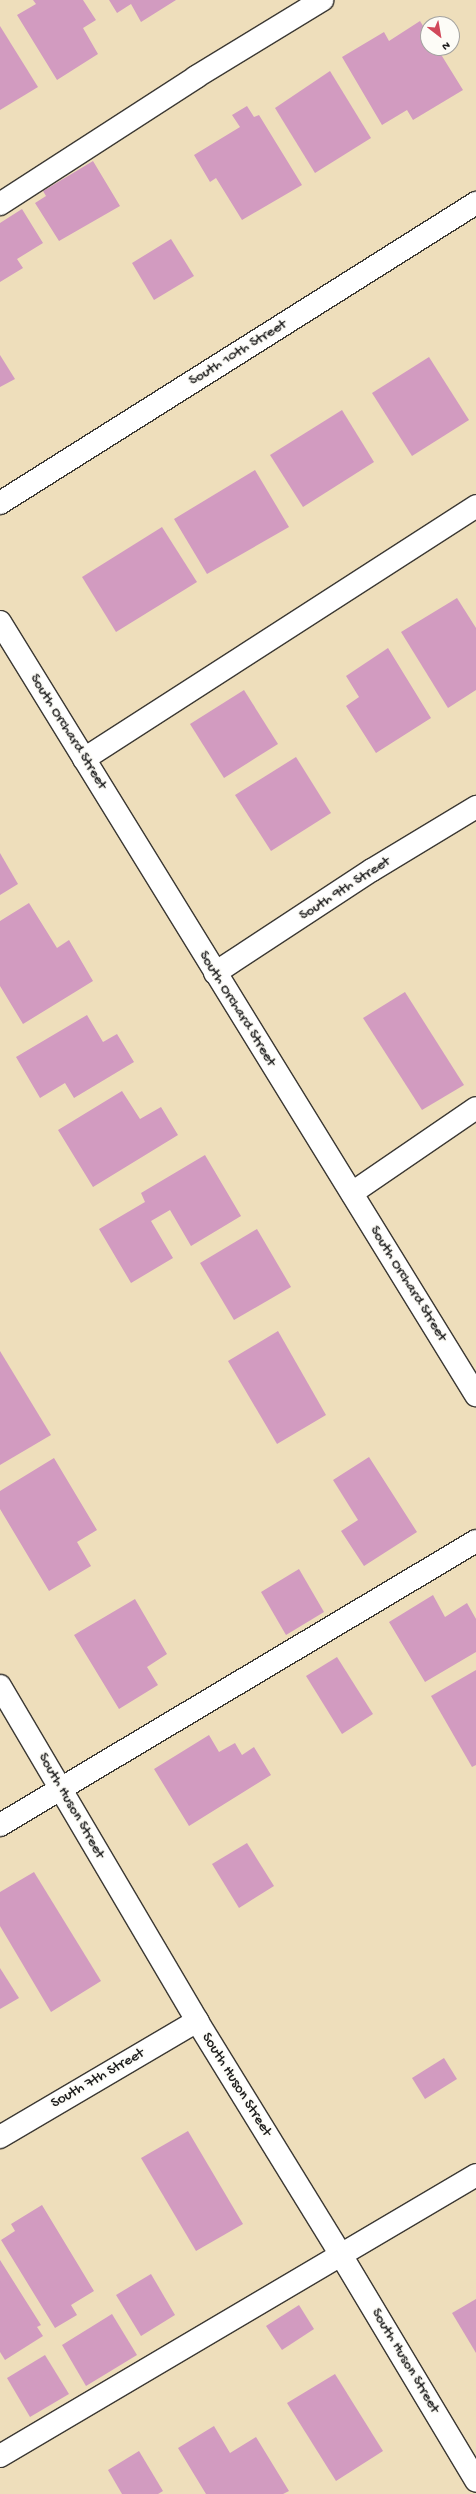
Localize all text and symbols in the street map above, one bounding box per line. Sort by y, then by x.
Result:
north arrow [420,16,460,56]
text: N [439,38,452,52]
street label: South 10th Street [186,316,290,390]
street label: South Orchard Street [25,671,111,793]
street label: South 9th Street [296,853,394,925]
street label: South Orchard Street [194,948,280,1070]
street label: South Orchard Street [365,1223,451,1345]
street label: South Huson Street [33,1750,109,1862]
street label: South Huson Street [197,2030,275,2140]
street label: South 7th Street [48,2045,148,2113]
street label: South Huson Street [367,2305,443,2417]

